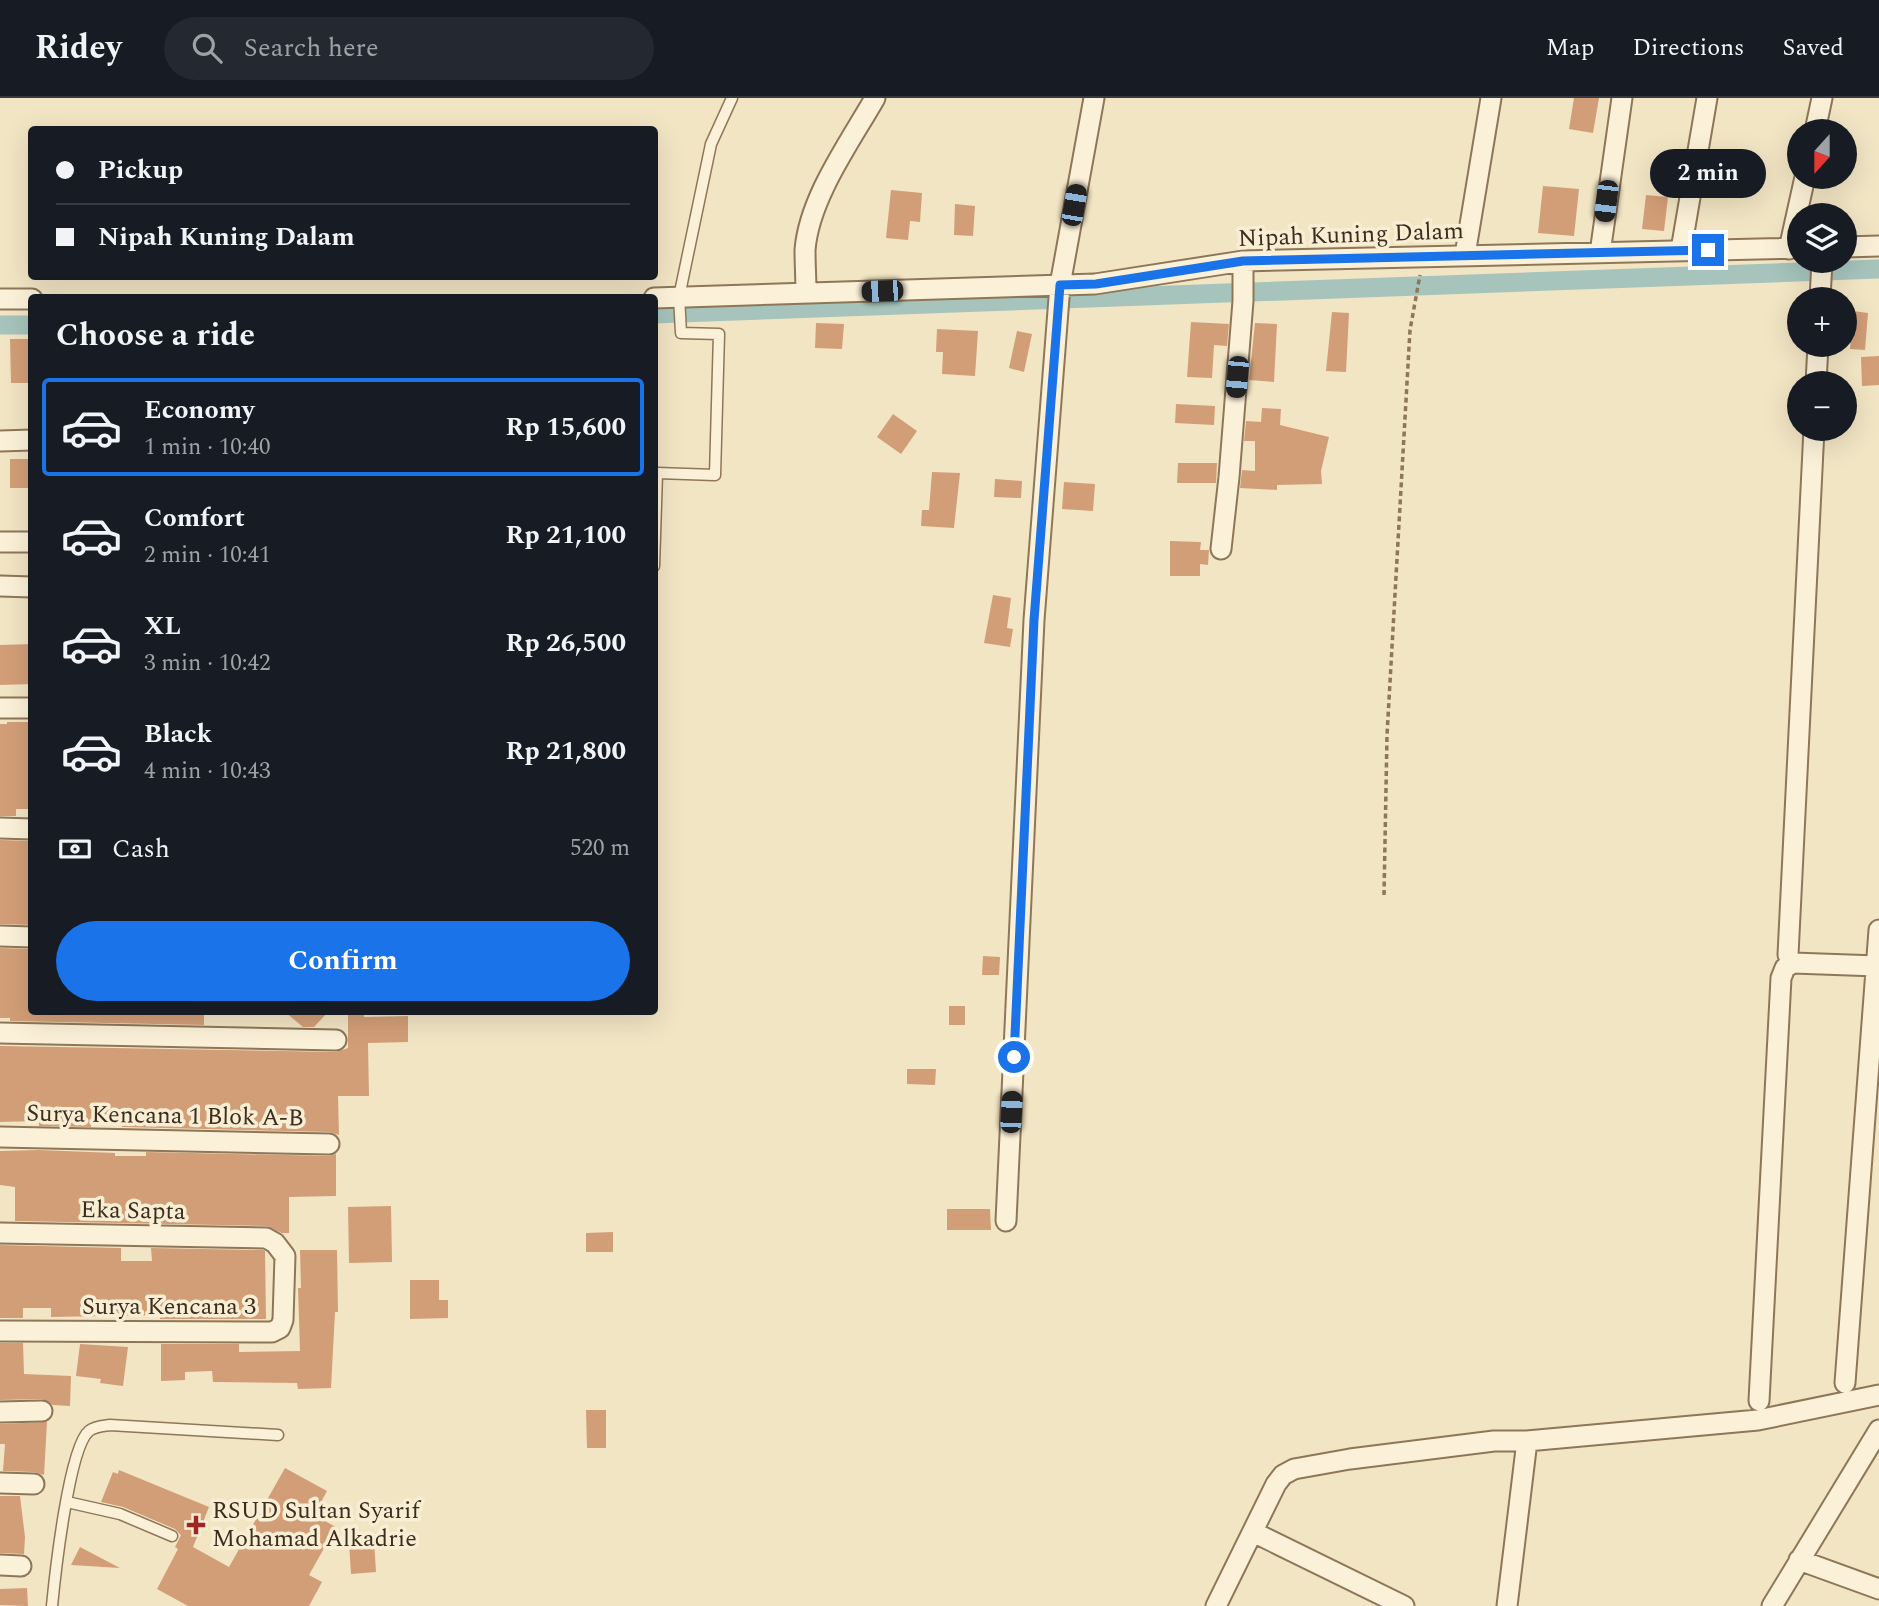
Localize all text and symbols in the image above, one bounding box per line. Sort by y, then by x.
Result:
search box [164,17,654,80]
text: Ridey [35,23,122,73]
text: Search here [244,28,379,68]
icon: search [188,29,226,67]
text: Map [1546,30,1594,66]
text: Directions [1632,30,1744,66]
text: Saved [1782,30,1844,66]
north arrow [1787,119,1857,189]
map controls [1787,119,1857,441]
callout: 2 min [1650,149,1766,198]
text: Pickup [98,150,183,190]
text: 2 min [1677,156,1739,191]
car [1594,179,1619,223]
car [1061,182,1088,228]
button: layers [1787,203,1857,273]
street label: Nipah Kuning Dalam [1237,213,1465,257]
text: Nipah Kuning Dalam [98,217,355,257]
route end [1692,234,1724,266]
car [861,280,904,302]
button: + [1787,287,1857,357]
text: Choose a ride [56,311,255,360]
car [1225,355,1250,399]
button: − [1787,371,1857,441]
text: Economy [144,390,254,430]
icon: car [60,396,123,459]
text: Rp 15,600 [505,407,626,447]
text: 1 min · 10:40 [144,430,271,465]
text: Comfort [144,498,245,538]
icon: car [60,504,123,567]
text: Rp 21,100 [505,515,626,555]
text: 2 min · 10:41 [144,538,271,573]
text: XL [144,606,181,646]
icon: car [60,612,123,675]
text: Rp 26,500 [505,623,626,663]
text: 3 min · 10:42 [144,646,271,681]
text: Black [144,714,212,754]
icon: car [60,720,123,783]
text: Rp 21,800 [505,731,626,771]
text: 4 min · 10:43 [144,754,271,789]
text: Cash [112,829,170,869]
icon: cash [56,830,94,868]
text: 520 m [570,831,630,866]
button: Confirm [56,921,630,1001]
route start [998,1041,1030,1073]
car [1000,1090,1023,1134]
street label: Surya Kencana 1 Blok A-B [26,1096,304,1136]
street label: Eka Sapta [80,1192,186,1230]
street label: Surya Kencana 3 [82,1289,256,1325]
place label: RSUD Sultan Syarif Mohamad Alkadrie [212,1493,422,1557]
marker: RSUD Sultan Syarif Mohamad Alkadrie [186,1515,206,1535]

